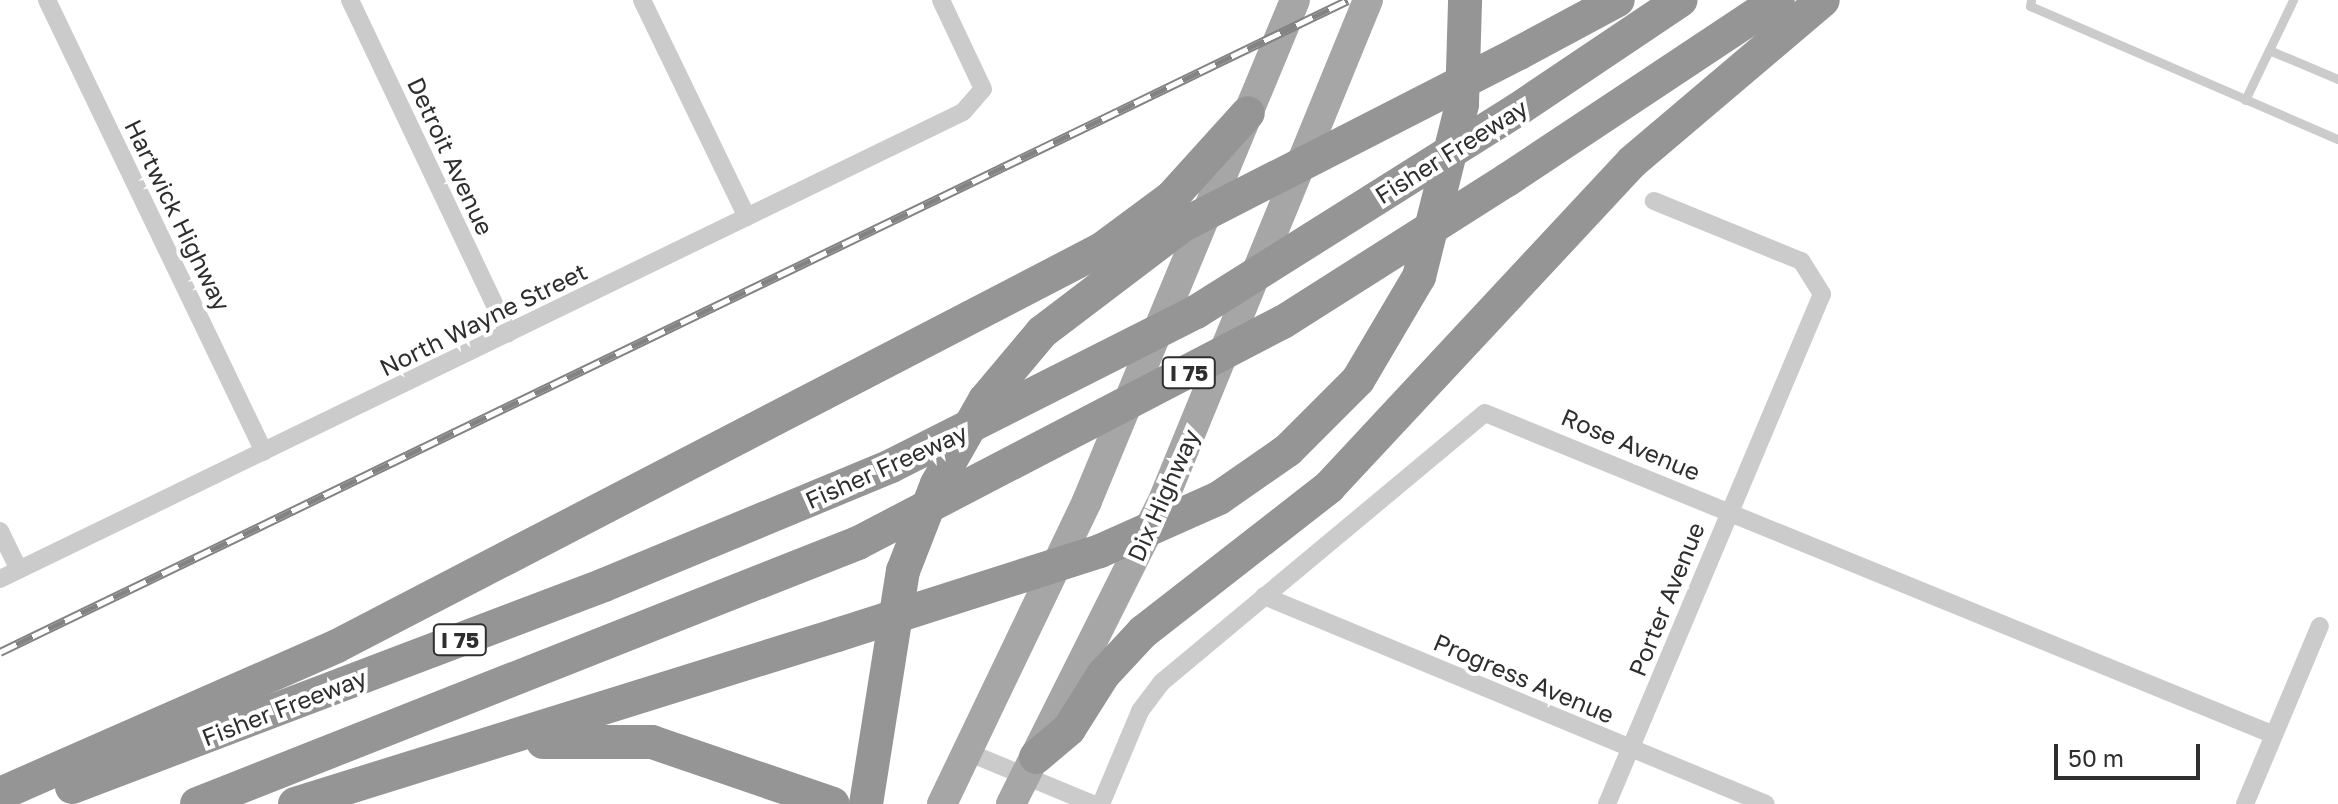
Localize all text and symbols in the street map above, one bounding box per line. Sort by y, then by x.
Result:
street label: Detroit Avenue [402,73,500,239]
street label: Fisher Freeway [1370,93,1532,209]
street label: Hartwick Highway [119,115,237,315]
street label: North Wayne Street [375,256,591,382]
road number: I 75 [1161,355,1217,391]
street label: Rose Avenue [1557,402,1705,486]
street label: Fisher Freeway [801,417,971,515]
street label: Dix Highway [1121,424,1205,566]
street label: Porter Avenue [1622,518,1710,680]
road number: I 75 [432,622,488,658]
street label: Progress Avenue [1429,627,1619,729]
street label: Fisher Freeway [198,662,370,752]
scale bar [2058,728,2204,778]
text: 50 m [2068,743,2124,772]

